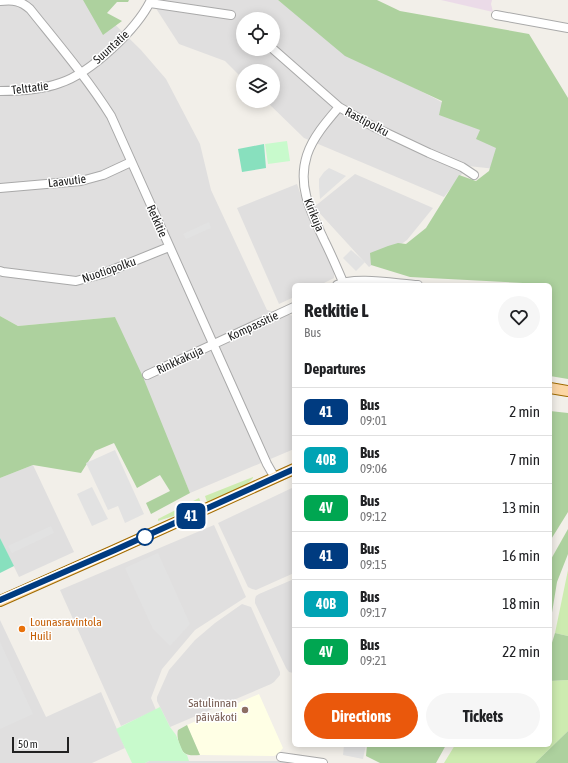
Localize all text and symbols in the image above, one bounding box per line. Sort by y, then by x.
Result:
map controls [236,12,280,108]
button: locate [236,12,280,56]
street label: Suuntatie [90,27,132,67]
button: layers [236,64,280,108]
street label: Telttatie [11,79,49,97]
street label: Rastipolku [343,105,391,139]
street label: Laavutie [47,172,87,190]
street label: Kirikuja [301,196,327,234]
street label: Retkitie [144,203,170,239]
street label: Nuotiopolku [80,254,138,286]
button: heart [498,296,540,338]
text: Retkitie L [304,299,369,321]
street label: Kompassitie [226,308,280,344]
text: Bus [304,325,321,340]
street label: Rinkkakuja [154,343,206,377]
text: Departures [304,360,366,377]
text: Bus [360,396,380,413]
text: 2 min [509,403,540,420]
text: 41 [319,404,333,420]
text: 09:01 [360,413,387,428]
text: Bus [360,444,380,461]
text: 7 min [509,451,540,468]
text: 40B [316,452,336,468]
text: 09:06 [360,461,387,476]
text: Bus [360,492,380,509]
text: 13 min [502,499,540,516]
text: 4V [319,500,333,516]
line badge: 41 [173,503,209,529]
text: 41 [184,508,198,524]
text: 09:12 [360,509,387,524]
unlabelled marker [136,528,154,546]
text: Bus [360,540,380,557]
text: 16 min [502,547,540,564]
text: 41 [319,548,333,564]
text: 09:15 [360,557,387,572]
text: Bus [360,588,380,605]
text: 18 min [502,595,540,612]
text: 40B [316,596,336,612]
text: 09:17 [360,605,387,620]
place label: Lounasravintola Huili [30,615,102,643]
marker: Lounasravintola Huili [17,624,27,634]
text: Bus [360,636,380,653]
text: 22 min [502,643,540,660]
text: 4V [319,644,333,660]
text: 09:21 [360,653,387,668]
button: Directions [304,693,418,739]
button: Tickets [426,693,540,739]
place label: Satulinnan päiväkoti [188,696,237,724]
marker: Satulinnan päiväkoti [240,705,250,715]
scale bar [12,735,69,754]
text: 50 m [18,738,38,750]

